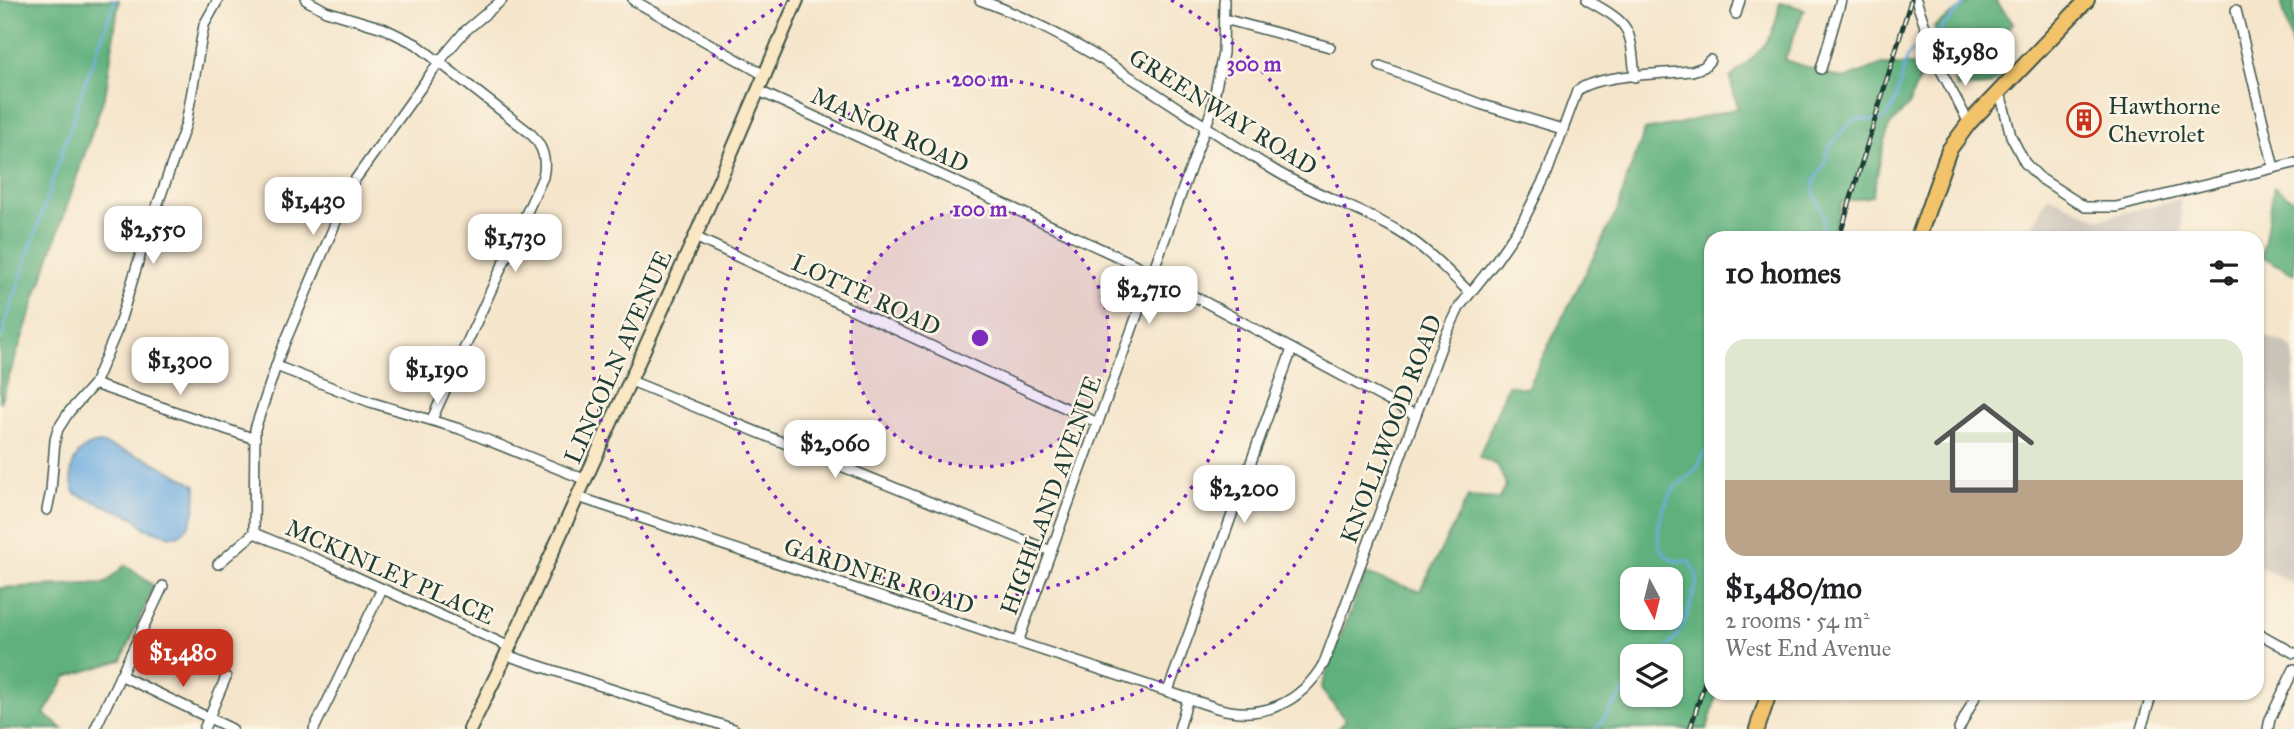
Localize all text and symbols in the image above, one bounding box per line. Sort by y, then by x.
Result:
pin: $1,980 [1908,28,2022,88]
text: $1,980 [1932,37,1998,65]
street label: GREENWAY ROAD [1123,42,1323,182]
text: 300 m [1226,51,1282,77]
text: 200 m [952,66,1009,92]
street label: MANOR ROAD [806,80,974,180]
place label: Hawthorne Chevrolet [2108,91,2220,149]
building icon: Hawthorne Chevrolet [2065,101,2103,139]
pin: $1,430 [256,177,370,237]
text: $1,430 [281,186,345,214]
text: 100 m [953,196,1008,222]
pin: $2,550 [96,206,210,266]
text: $2,550 [120,215,186,243]
pin: $1,730 [458,215,572,274]
text: $1,730 [484,223,546,251]
street label: LINCOLN AVENUE [557,246,679,468]
street label: LOTTE ROAD [787,247,945,343]
icon: filters [2205,254,2243,292]
text: 10 homes [1725,255,1841,291]
pin: $2,710 [1092,266,1206,326]
text: $2,710 [1117,275,1181,303]
street label: KNOLLWOOD ROAD [1334,310,1448,548]
centre of rings [968,326,992,350]
pin: $1,300 [123,338,237,397]
text: $1,300 [148,346,212,374]
pin: $1,190 [380,346,494,406]
text: $1,190 [405,355,469,383]
street label: HIGHLAND AVENUE [994,371,1108,619]
icon: home [1921,385,2047,511]
pin: $2,060 [778,420,892,480]
text: $2,060 [800,429,870,457]
pin: $2,200 [1187,466,1301,525]
text: $2,200 [1209,474,1279,502]
street label: MCKINLEY PLACE [281,513,499,631]
street label: GARDNER ROAD [780,531,978,621]
north arrow [1620,567,1684,630]
map controls [1620,567,1683,707]
text: $1,480/mo [1725,570,1862,606]
text: 2 rooms · 54 m² [1725,606,1870,634]
pin: $1,480 [126,630,240,689]
text: West End Avenue [1725,634,1891,662]
text: $1,480 [149,638,217,666]
button: layers [1620,644,1683,707]

